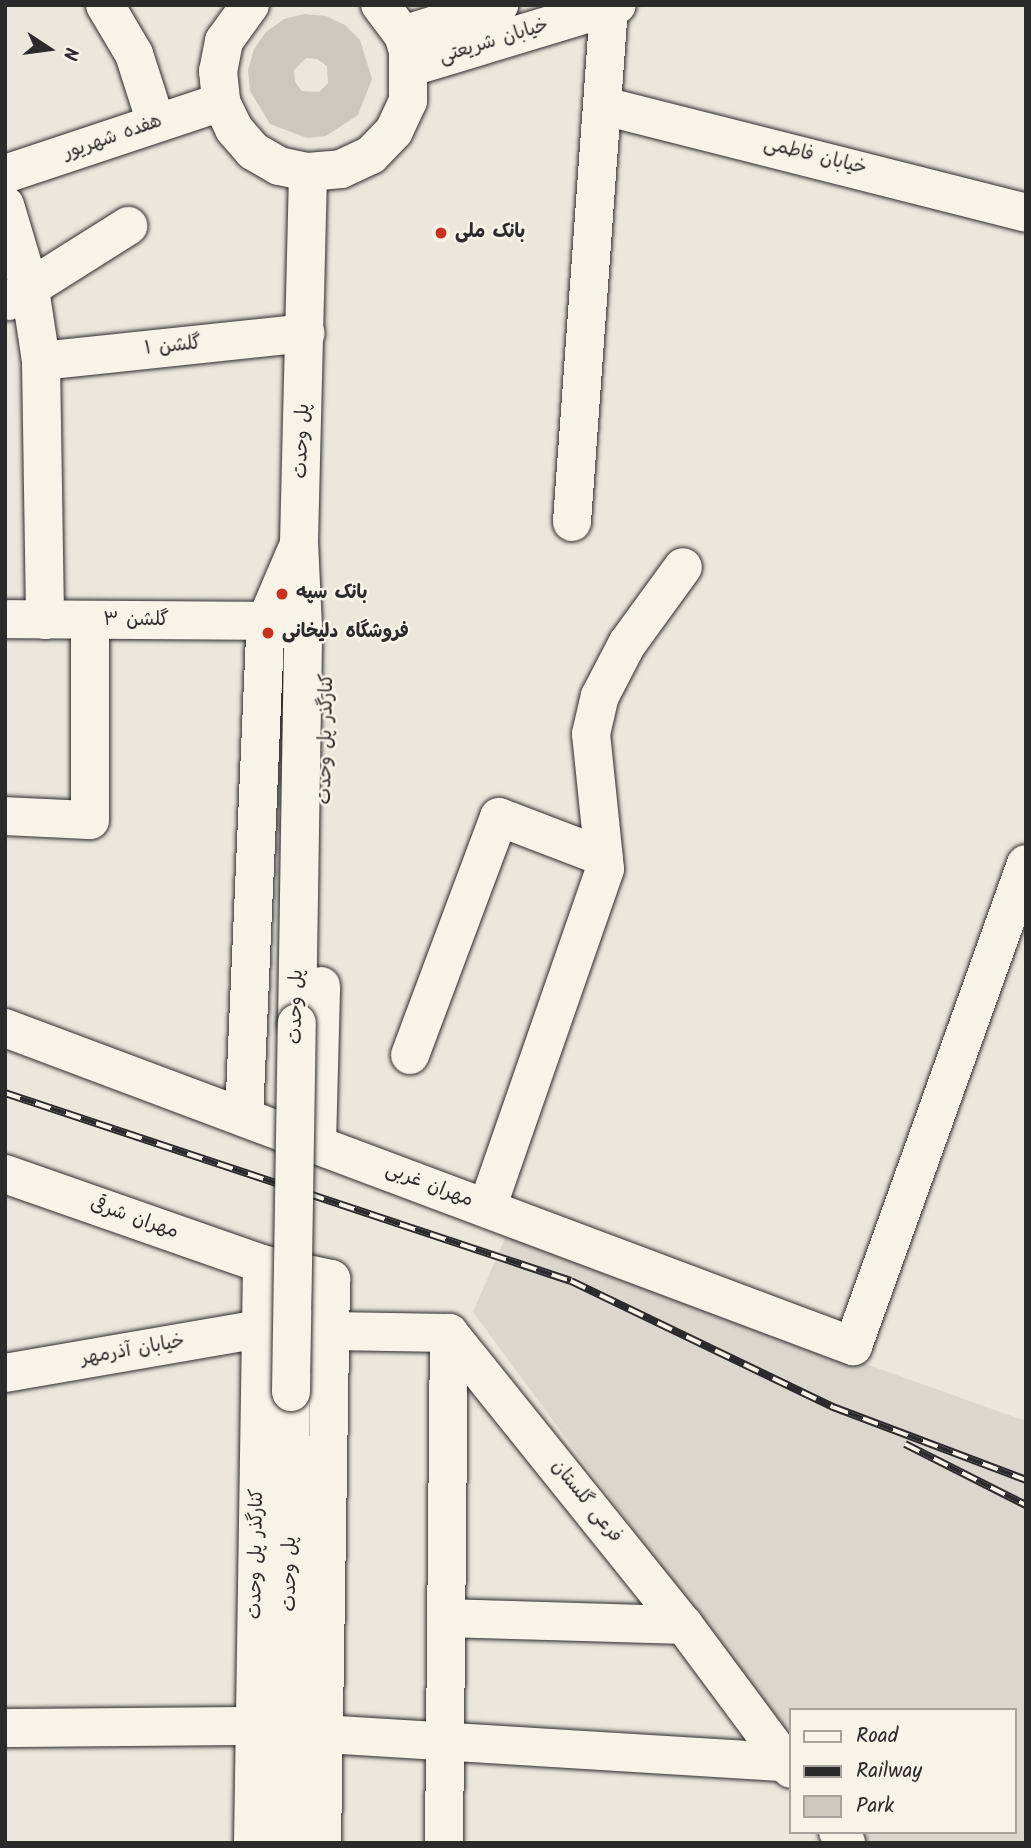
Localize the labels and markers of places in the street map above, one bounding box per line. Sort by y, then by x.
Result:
place label: بانک ملی [455,222,525,244]
marker: بانک ملی [433,225,449,241]
place label: بانک سپه [296,583,367,605]
marker: بانک سپه [274,586,290,602]
place label: فروشگاه دلیخانی [282,622,409,644]
marker: فروشگاه دلیخانی [260,625,276,641]

